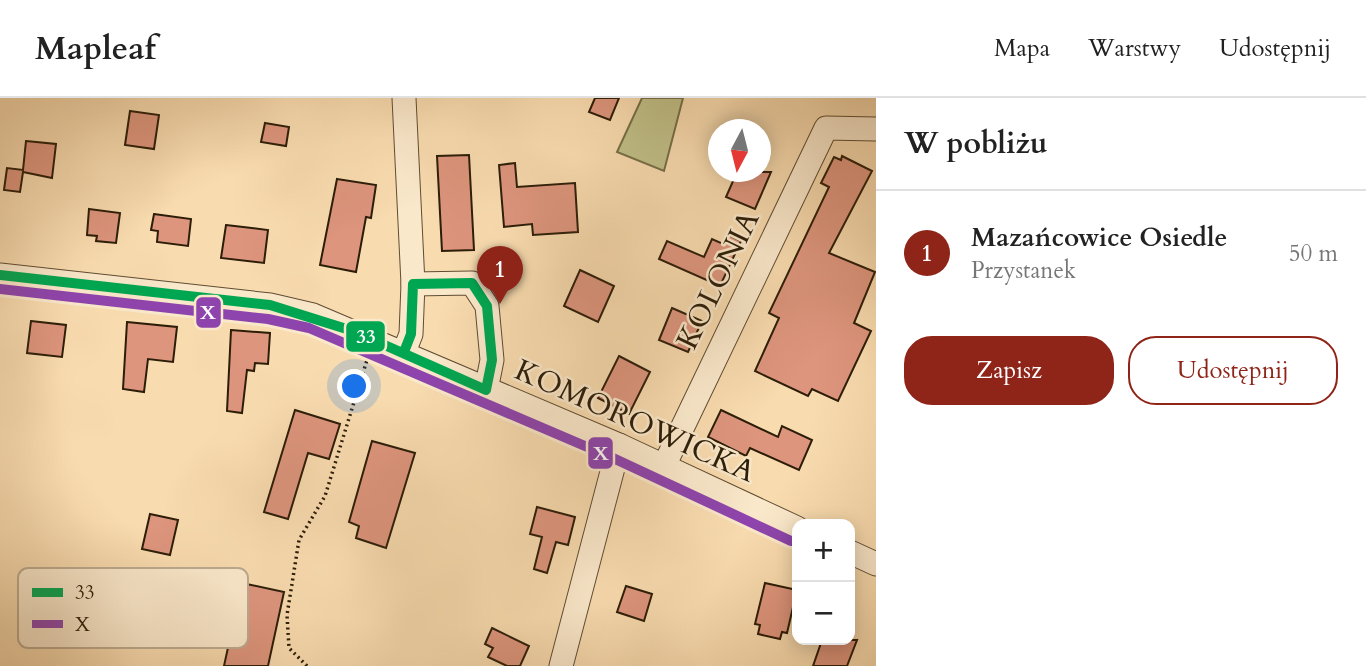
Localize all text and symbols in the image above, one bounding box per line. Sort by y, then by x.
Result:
text: Mapleaf [35,26,156,71]
text: Mapa [994,32,1050,65]
text: Warstwy [1088,32,1181,65]
text: Udostępnij [1219,32,1331,65]
north arrow [708,119,771,182]
text: W pobliżu [904,123,1048,164]
street label: KOLONIA [667,203,769,356]
text: Mazańcowice Osiedle [971,220,1227,255]
text: 1 [921,238,933,269]
text: 50 m [1289,238,1338,269]
pin: 1 [477,246,523,304]
text: Przystanek [971,255,1076,286]
line badge: X [195,296,222,329]
text: X [200,300,216,326]
line badge: 33 [345,320,386,353]
text: 33 [356,324,376,350]
button: Zapisz [904,336,1114,405]
button: Udostępnij [1128,336,1338,405]
street label: KOMOROWICKA [508,350,762,493]
your location [337,369,371,403]
line badge: X [587,436,614,470]
text: X [593,441,609,467]
map controls [792,519,855,645]
button: + [792,519,855,582]
legend [18,568,248,648]
text: 33 [75,580,94,606]
button: − [792,582,855,645]
text: X [75,612,90,638]

